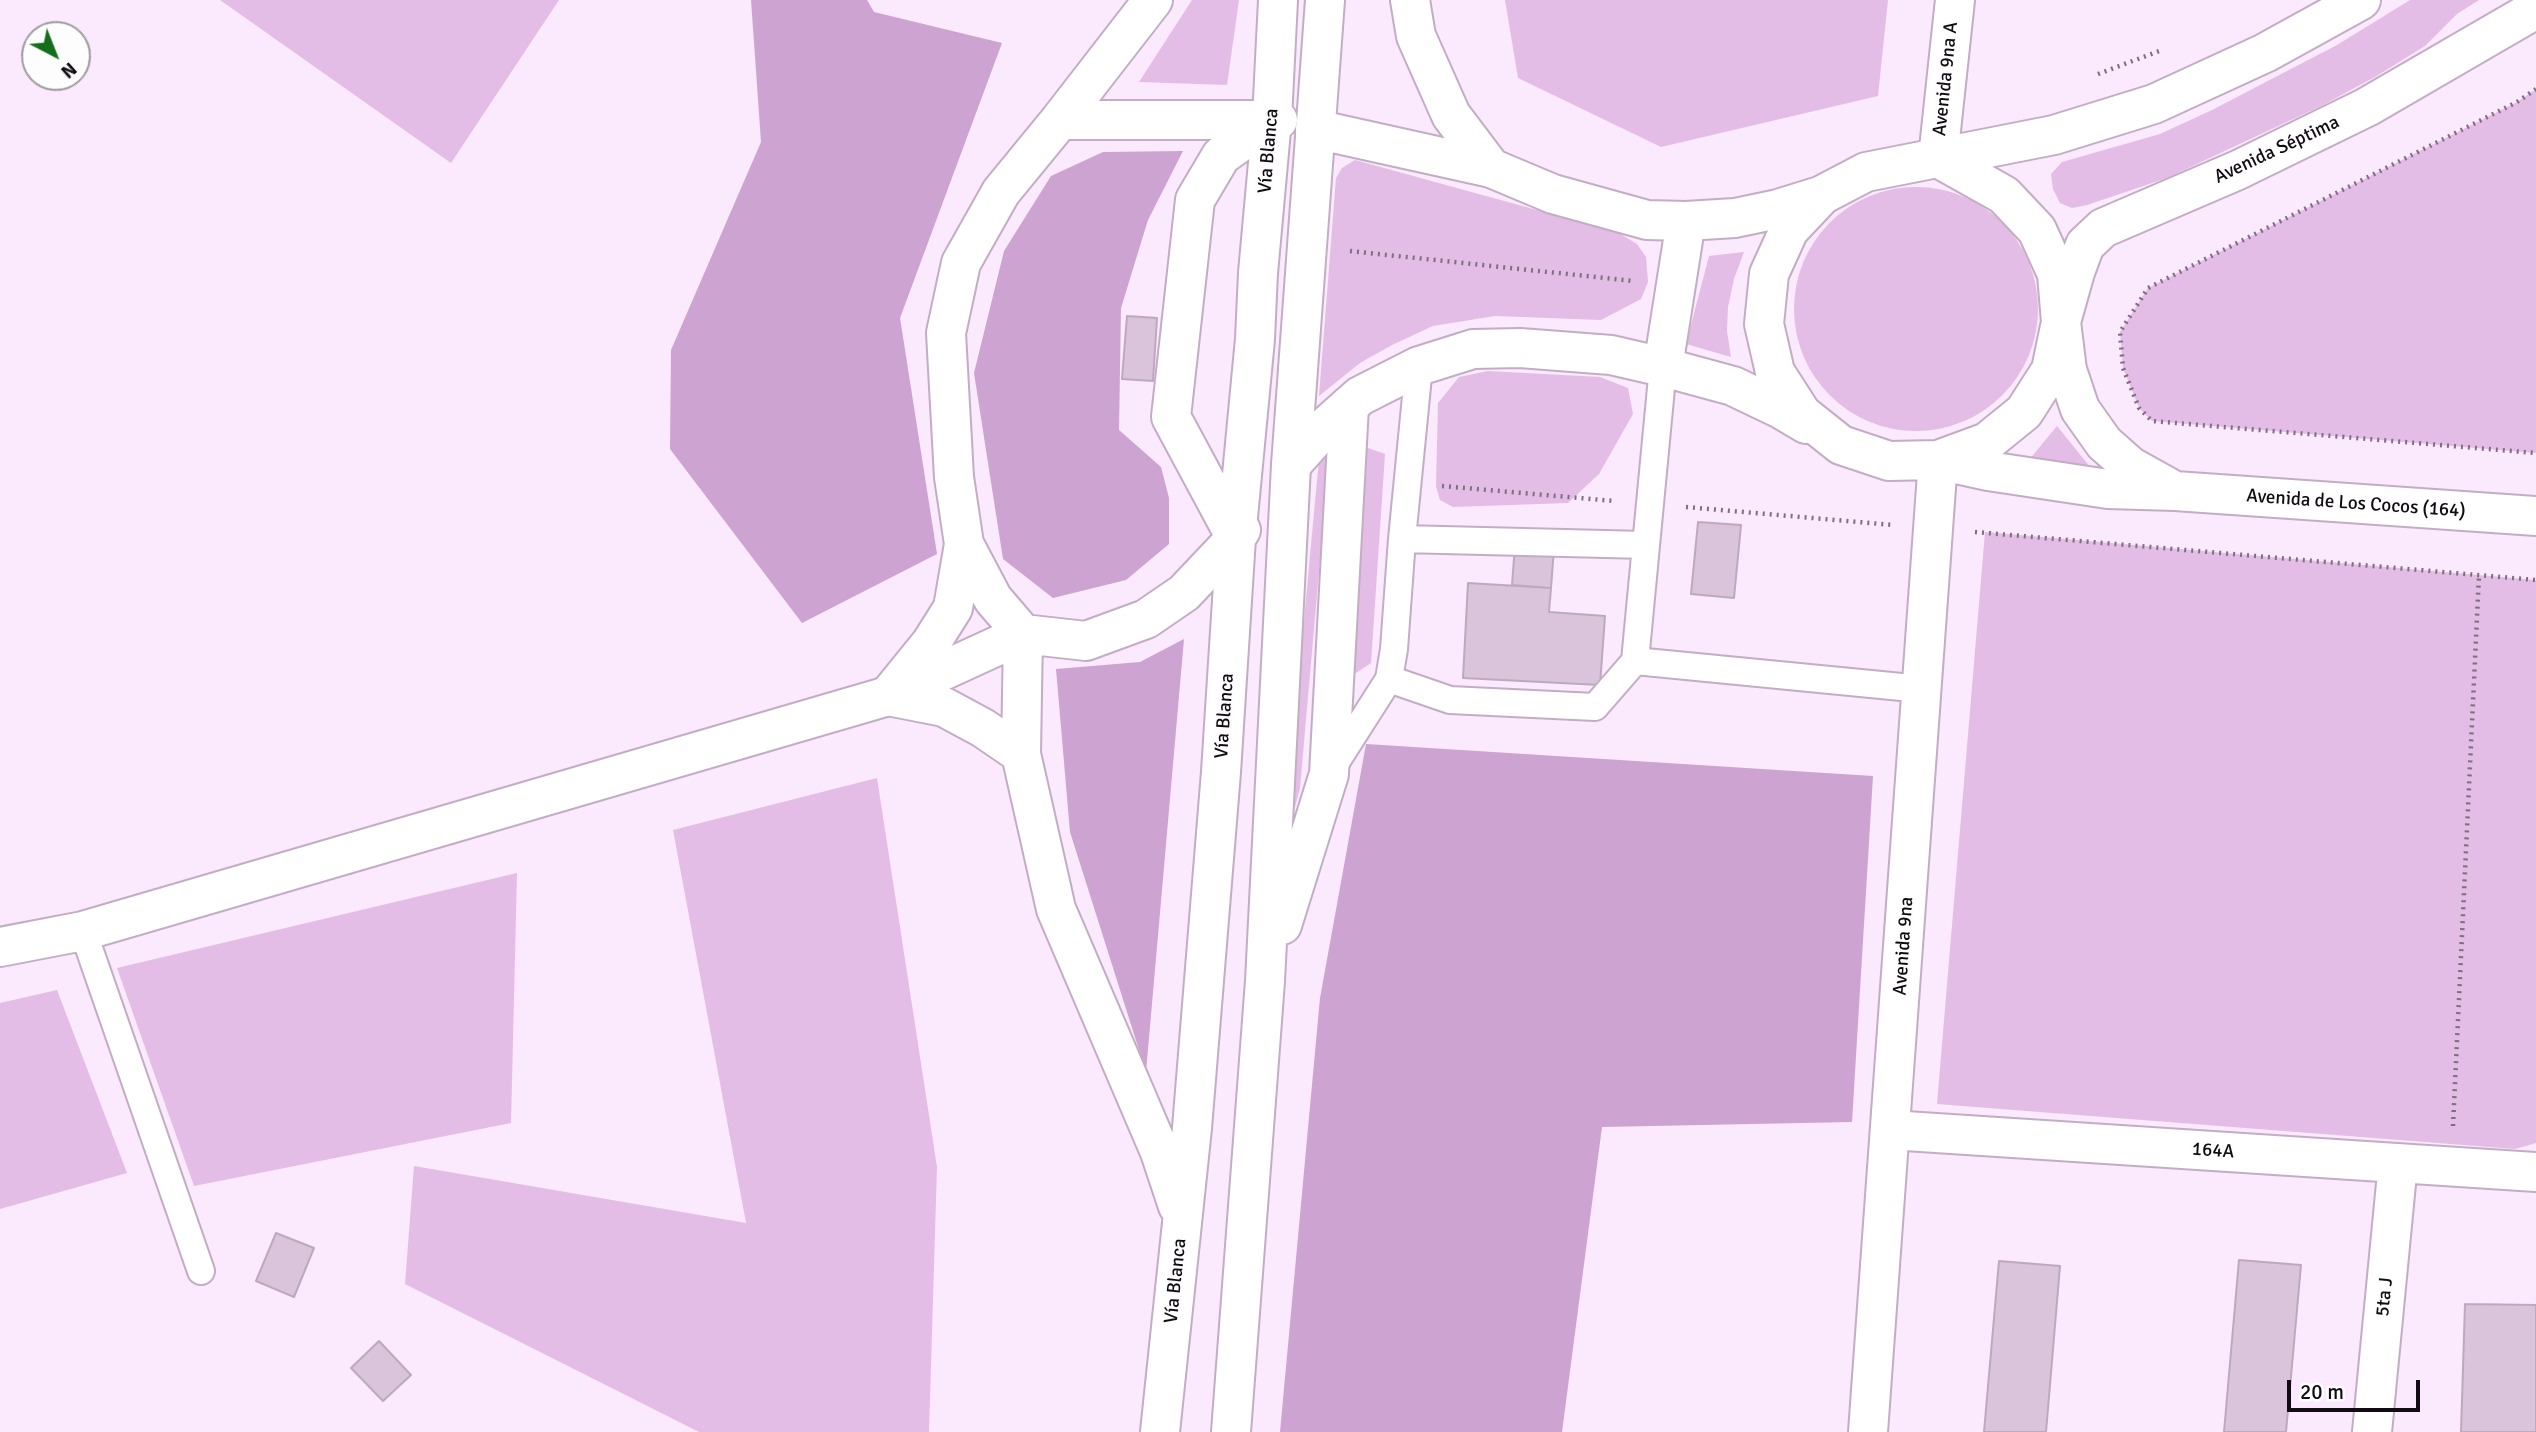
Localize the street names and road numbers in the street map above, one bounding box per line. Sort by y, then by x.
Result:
street label: Avenida 9na A [1929,21,1963,137]
street label: Vía Blanca [1254,107,1284,195]
street label: Avenida Séptima [2211,111,2343,189]
street label: Avenida de Los Cocos (164) [2245,485,2467,523]
street label: Vía Blanca [1211,673,1239,759]
street label: Avenida 9na [1889,896,1919,996]
street label: 164A [2191,1138,2235,1164]
street label: Vía Blanca [1160,1237,1192,1325]
street label: 5ta J [2372,1276,2398,1318]

